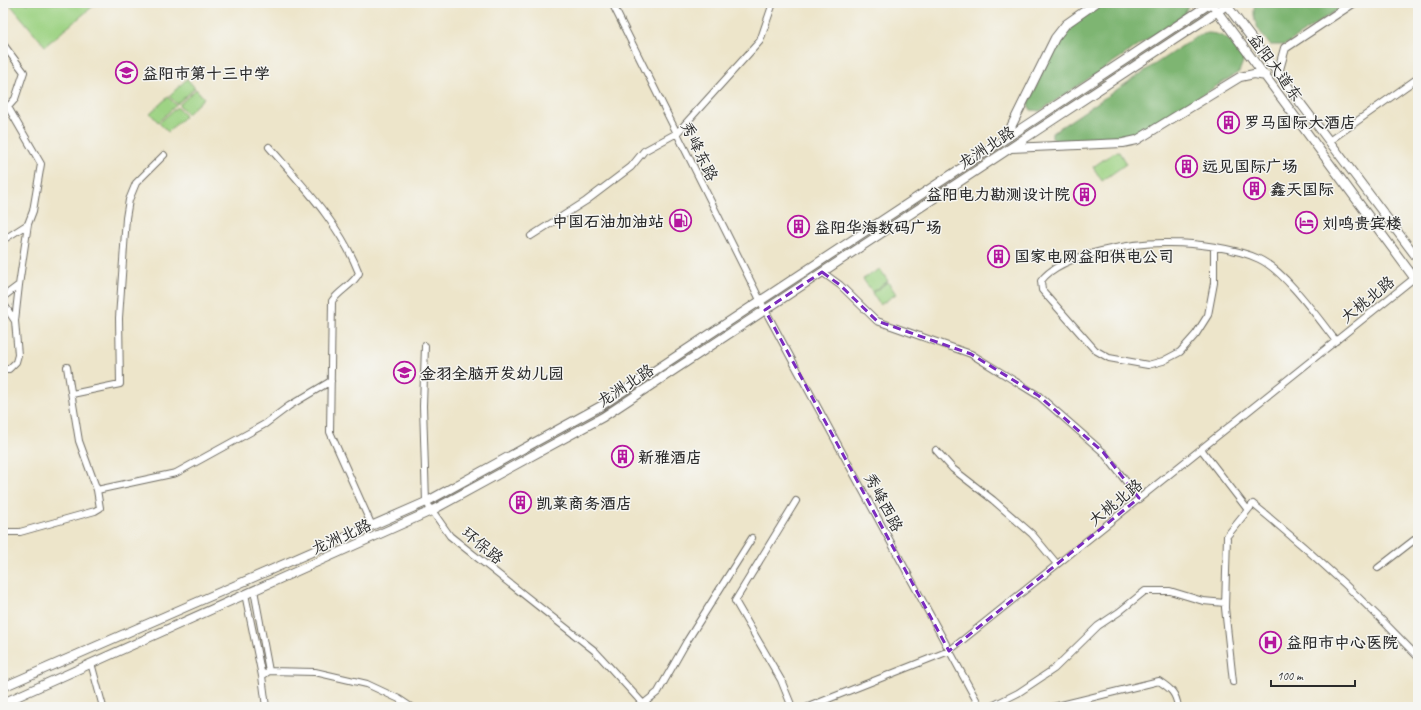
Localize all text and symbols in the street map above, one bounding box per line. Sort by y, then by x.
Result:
street label: 益阳大道东 [1244,29,1307,106]
school or university icon: 益阳市第十三中学 [114,60,140,86]
place label: 益阳市第十三中学 [142,64,270,84]
building icon: 罗马国际大酒店 [1216,109,1242,135]
place label: 罗马国际大酒店 [1244,113,1356,133]
street label: 秀峰东路 [676,118,722,185]
street label: 龙洲北路 [954,122,1019,174]
building icon: 远见国际广场 [1173,153,1199,179]
place label: 远见国际广场 [1202,157,1298,177]
building icon: 鑫天国际 [1241,176,1267,202]
place label: 鑫天国际 [1270,180,1334,200]
building icon: 益阳电力勘测设计院 [1072,181,1098,207]
place label: 益阳电力勘测设计院 [926,185,1070,205]
fuel station icon: 中国石油加油站 [667,208,693,234]
hotel icon: 刘鸣贵宾楼 [1293,210,1319,236]
place label: 中国石油加油站 [552,212,664,232]
building icon: 益阳华海数码广场 [785,214,811,240]
place label: 刘鸣贵宾楼 [1322,214,1402,234]
place label: 益阳华海数码广场 [814,218,942,238]
building icon: 国家电网益阳供电公司 [986,243,1012,269]
place label: 国家电网益阳供电公司 [1014,247,1174,267]
street label: 大桃北路 [1336,272,1399,328]
school or university icon: 金羽全脑开发幼儿园 [392,360,418,386]
street label: 龙洲北路 [593,360,658,412]
place label: 金羽全脑开发幼儿园 [420,364,564,384]
building icon: 新雅酒店 [609,444,635,470]
place label: 新雅酒店 [638,448,702,468]
street label: 秀峰西路 [859,470,907,535]
street label: 大桃北路 [1084,475,1147,531]
building icon: 凯莱商务酒店 [507,490,533,516]
place label: 凯莱商务酒店 [536,494,632,514]
street label: 龙洲北路 [308,515,375,559]
street label: 环保路 [457,523,507,569]
hospital icon: 益阳市中心医院 [1258,629,1284,655]
place label: 益阳市中心医院 [1286,633,1398,653]
scale bar [1271,662,1355,688]
text: 100 m [1277,668,1304,684]

